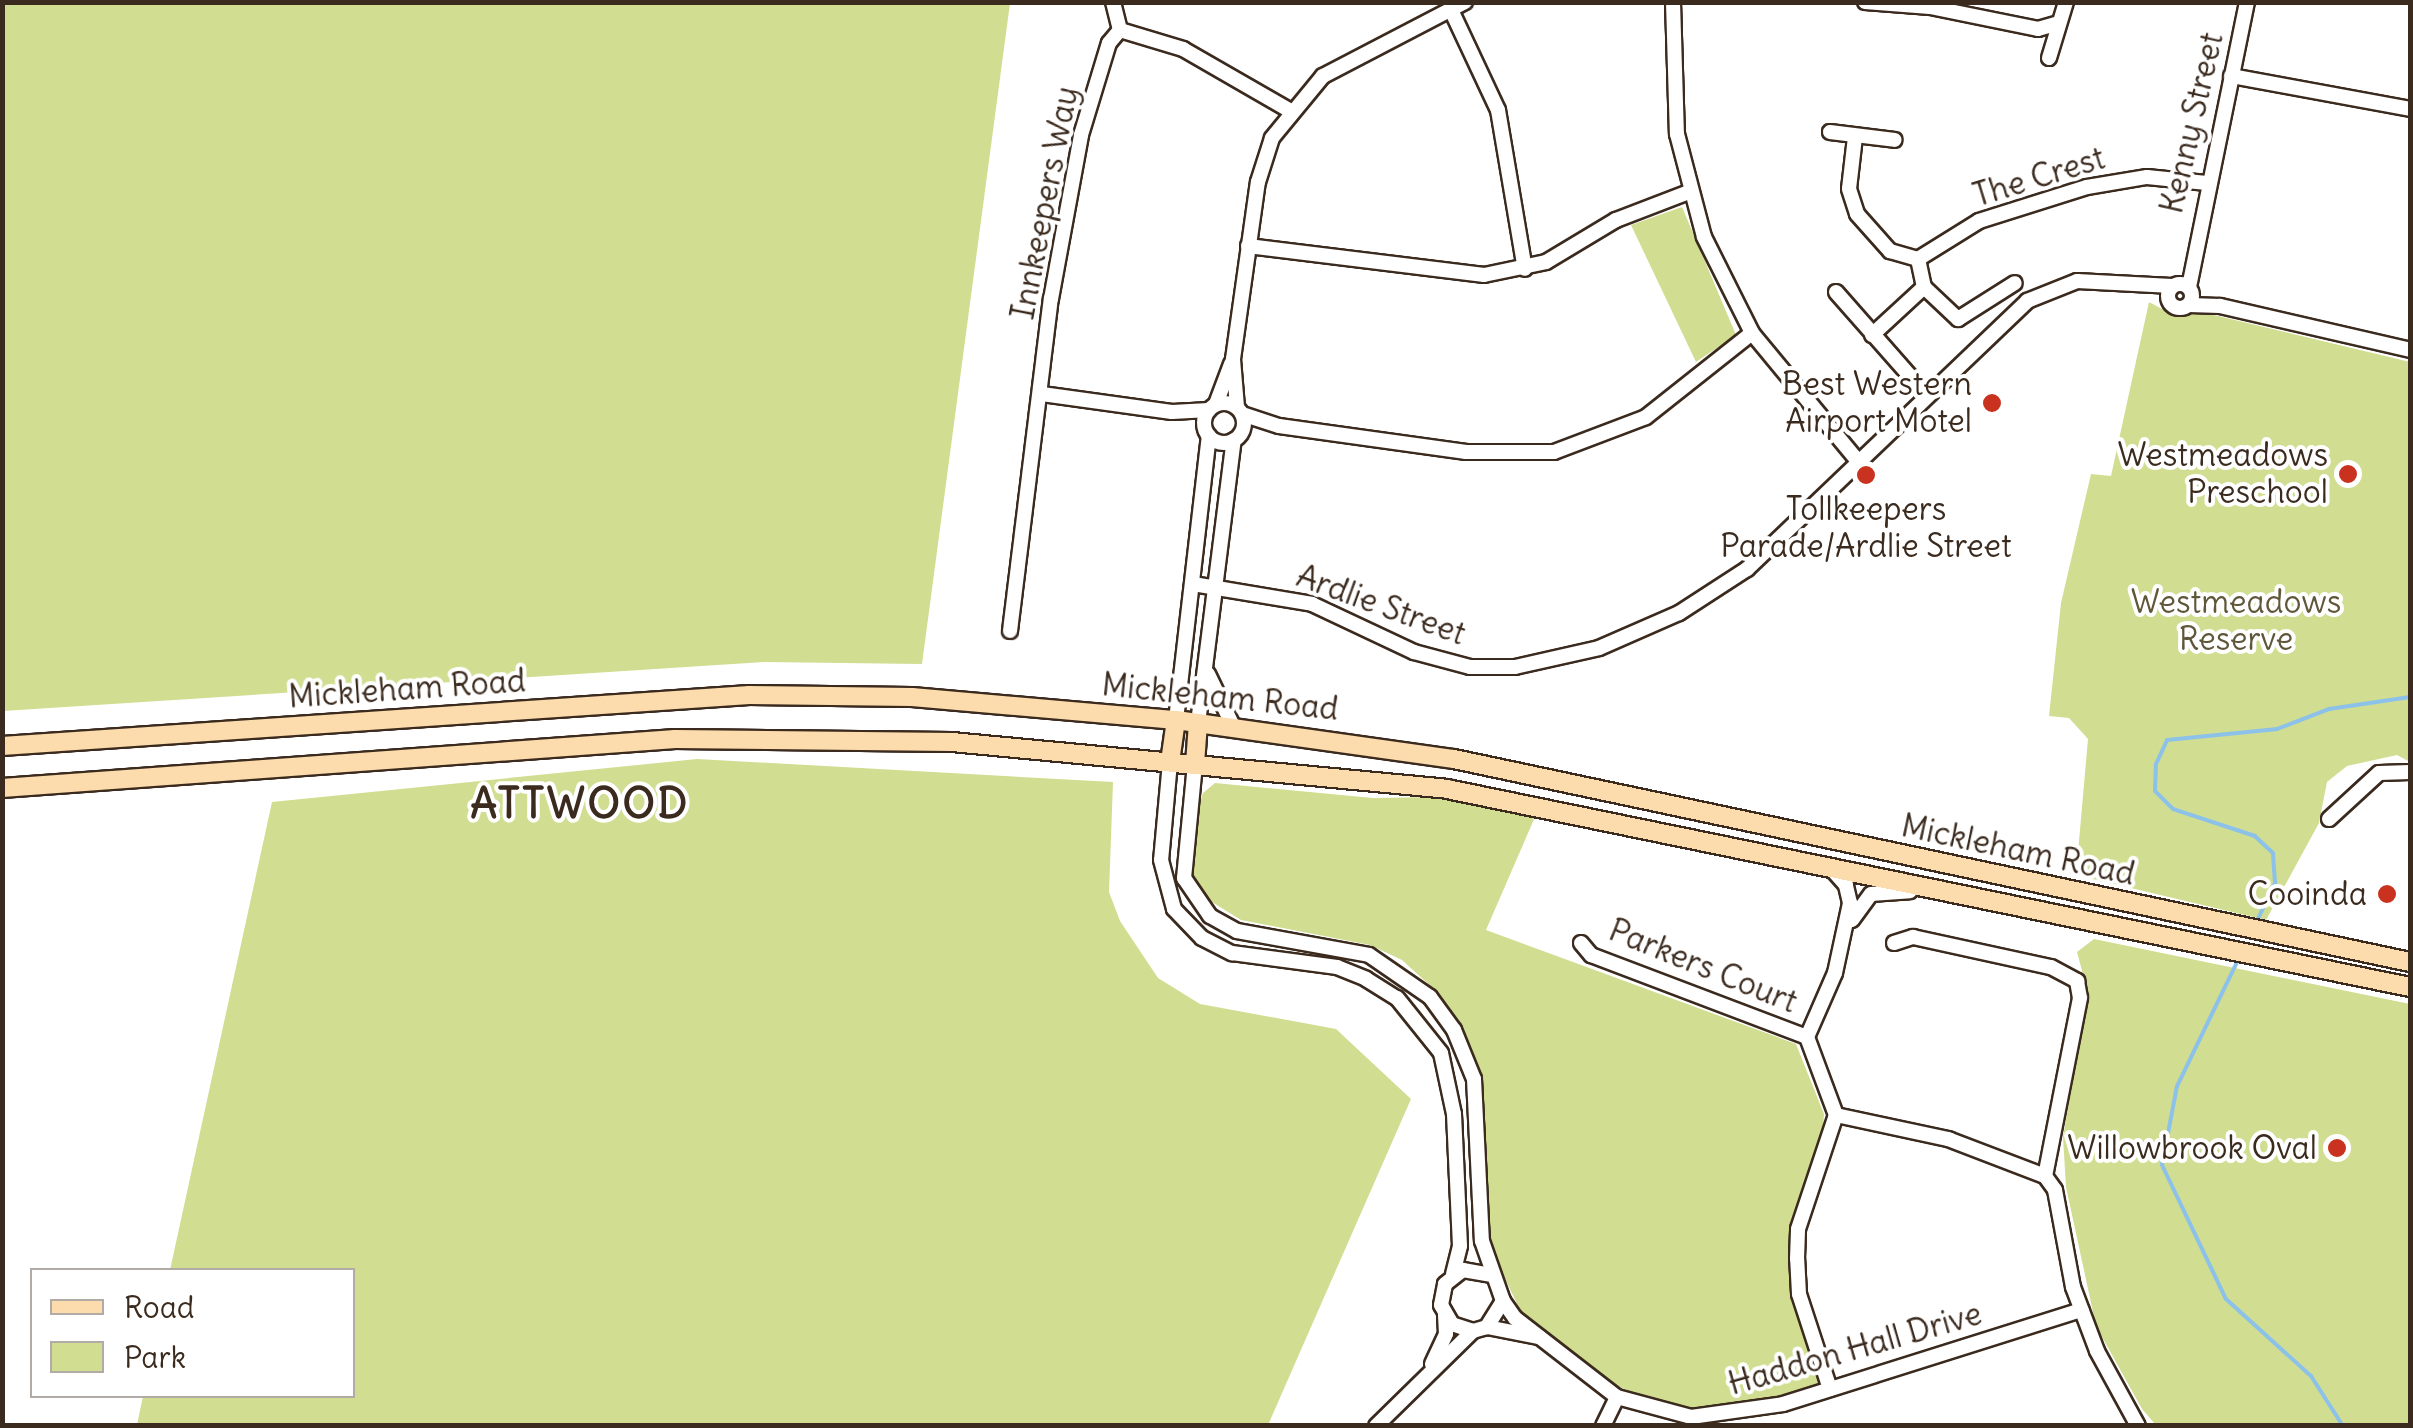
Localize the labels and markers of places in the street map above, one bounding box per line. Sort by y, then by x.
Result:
place label: Best Western Airport Motel [1782,366,1972,441]
marker: Best Western Airport Motel [1981,392,2003,414]
place label: Westmeadows Preschool [2118,437,2328,512]
marker: Westmeadows Preschool [2337,463,2359,485]
marker: Tollkeepers Parade/Ardlie Street [1855,464,1877,486]
place label: Tollkeepers Parade/Ardlie Street [1720,491,2012,566]
place label: Cooinda [2248,875,2367,913]
marker: Cooinda [2376,883,2398,905]
place label: Willowbrook Oval [2067,1129,2317,1167]
marker: Willowbrook Oval [2326,1137,2348,1159]

